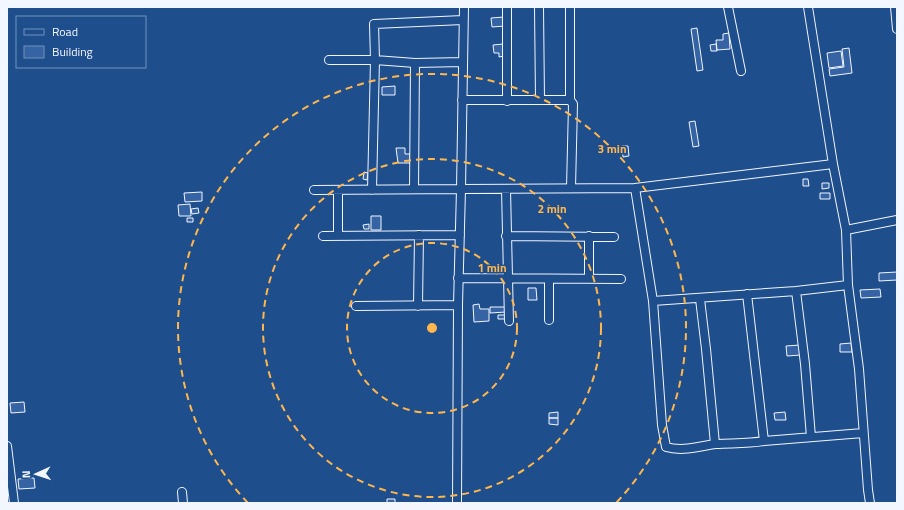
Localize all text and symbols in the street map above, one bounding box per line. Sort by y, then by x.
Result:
legend [16,16,146,68]
text: Road [52,22,78,41]
text: Building [52,42,93,61]
text: 3 min [597,139,627,158]
text: 2 min [537,199,567,218]
text: 1 min [477,258,507,277]
centre of rings [425,321,439,335]
north arrow [16,454,56,494]
text: N [18,470,34,479]

